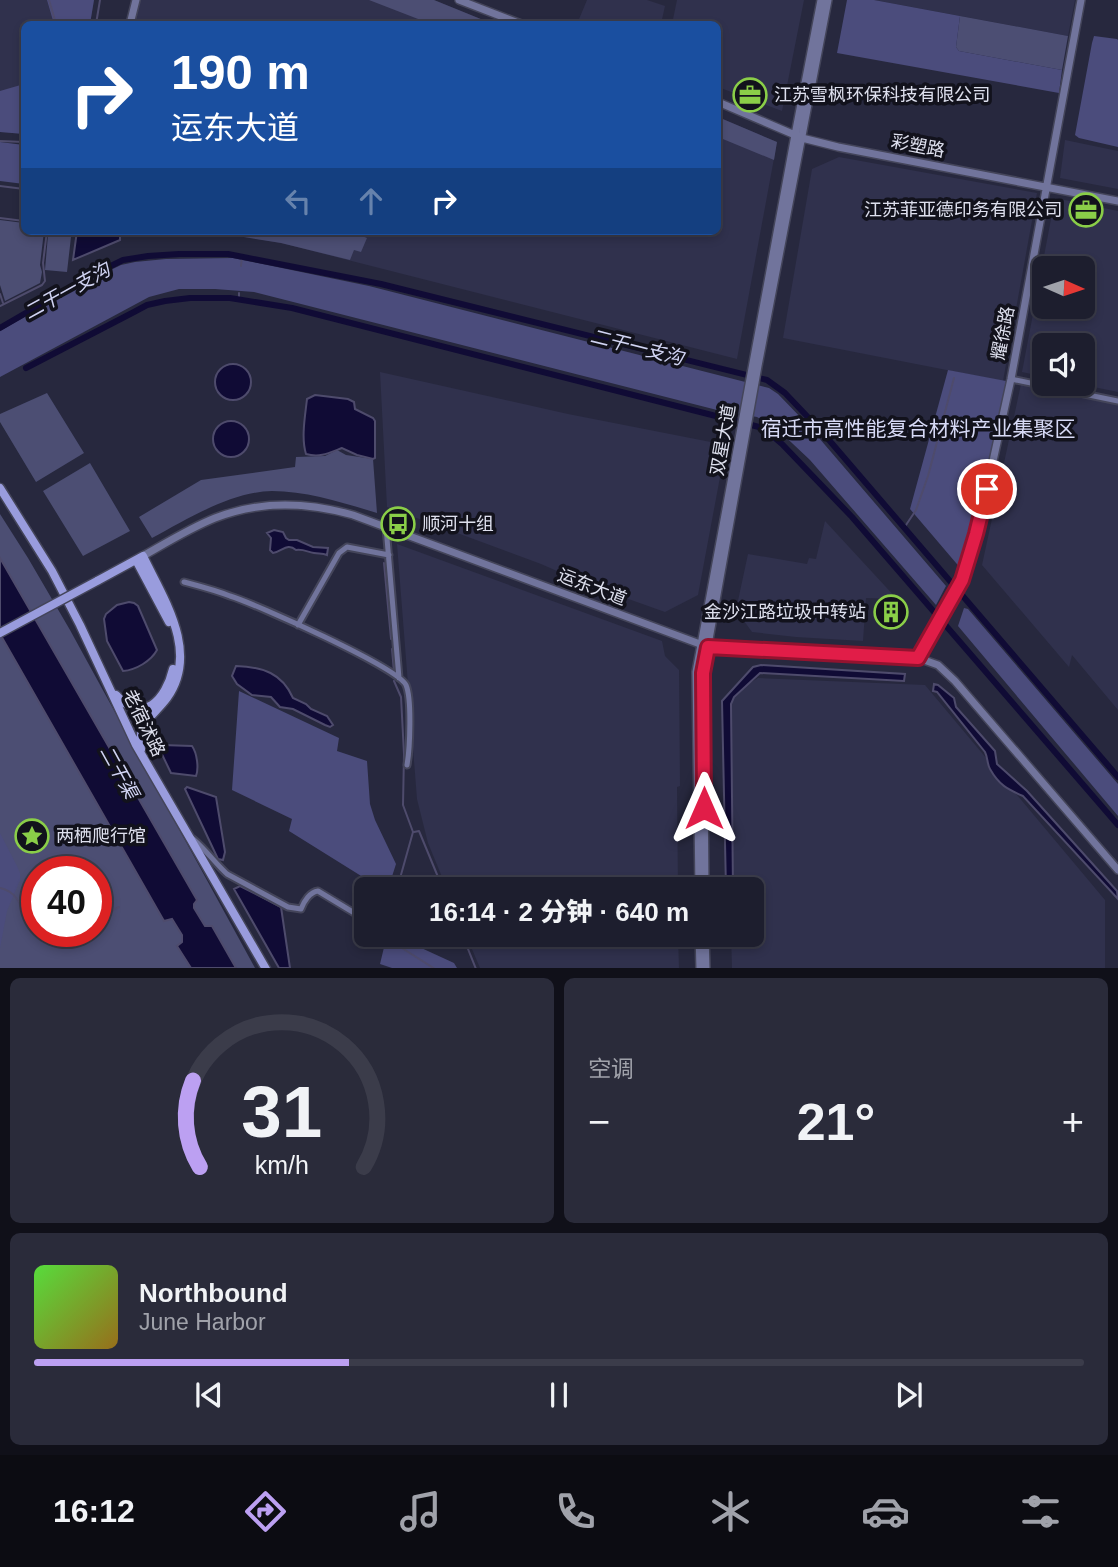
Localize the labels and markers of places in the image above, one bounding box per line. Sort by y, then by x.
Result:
office icon: 江苏雪枫环保科技有限公司 [731,76,769,114]
place label: 江苏雪枫环保科技有限公司 [774,85,990,105]
office icon: 江苏菲亚德印务有限公司 [1067,191,1105,229]
place label: 江苏菲亚德印务有限公司 [864,200,1062,220]
pin [957,459,1017,519]
bus stop icon: 顺河十组 [379,505,417,543]
place label: 顺河十组 [422,514,494,534]
building icon: 金沙江路垃圾中转站 [872,593,910,631]
place label: 金沙江路垃圾中转站 [704,602,866,622]
place icon: 两栖爬行馆 [13,817,51,855]
place label: 两栖爬行馆 [56,826,146,846]

